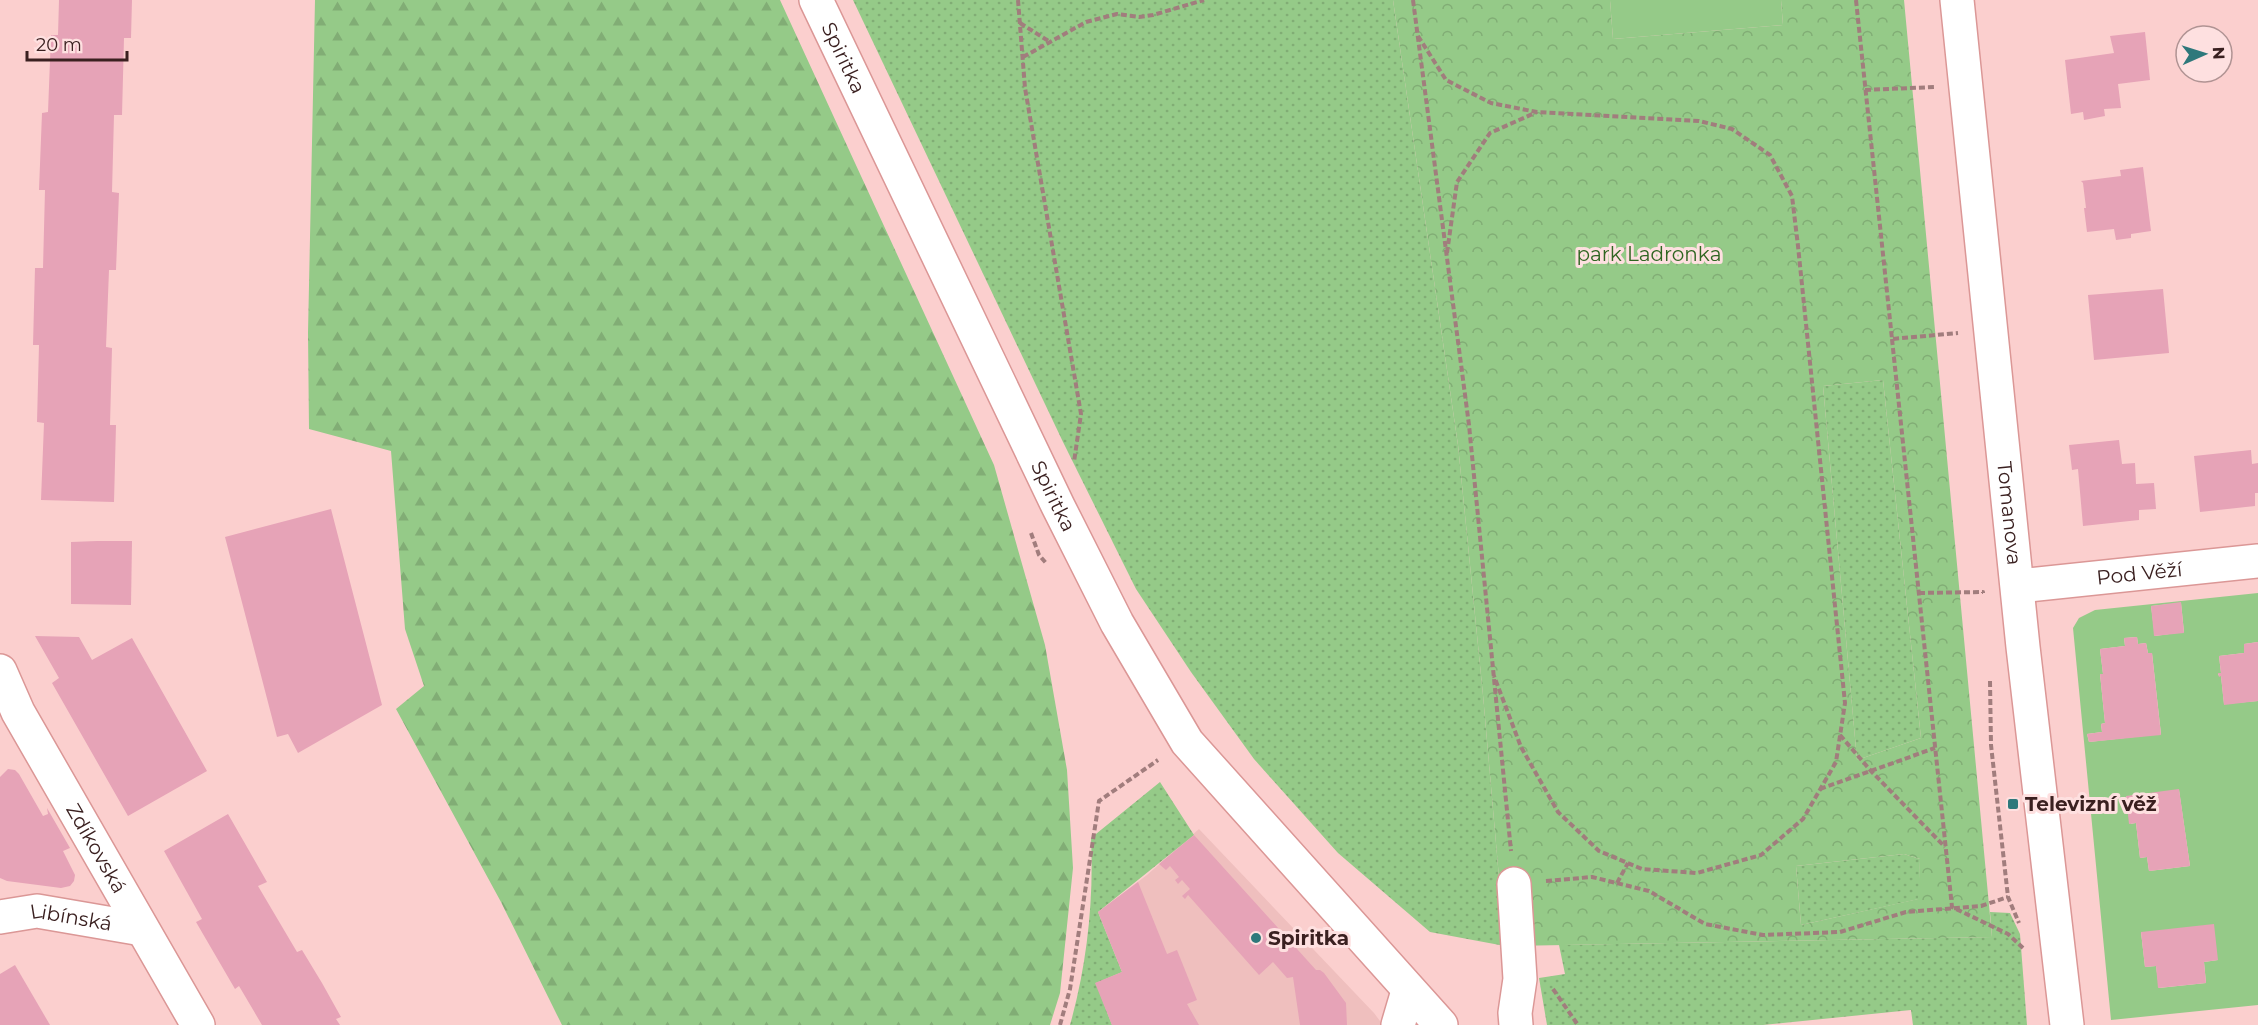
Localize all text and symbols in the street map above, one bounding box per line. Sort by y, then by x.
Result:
street label: Spiritka [816,18,871,97]
scale bar [27,24,128,62]
north arrow [2174,24,2234,84]
text: 20 m [36,34,82,56]
text: N [2209,46,2228,60]
park label: park Ladronka [1577,242,1721,266]
street label: Spiritka [1026,457,1081,536]
street label: Tomanova [1992,460,2027,566]
street label: Pod Věží [2095,557,2185,590]
place label: Televizní věž [2025,792,2157,816]
marker: Televizní věž [2006,797,2020,811]
street label: Zdíkovská [61,799,132,897]
street label: Libínská [28,898,114,936]
place label: Spiritka [1268,926,1349,950]
marker: Spiritka [1249,931,1263,945]

